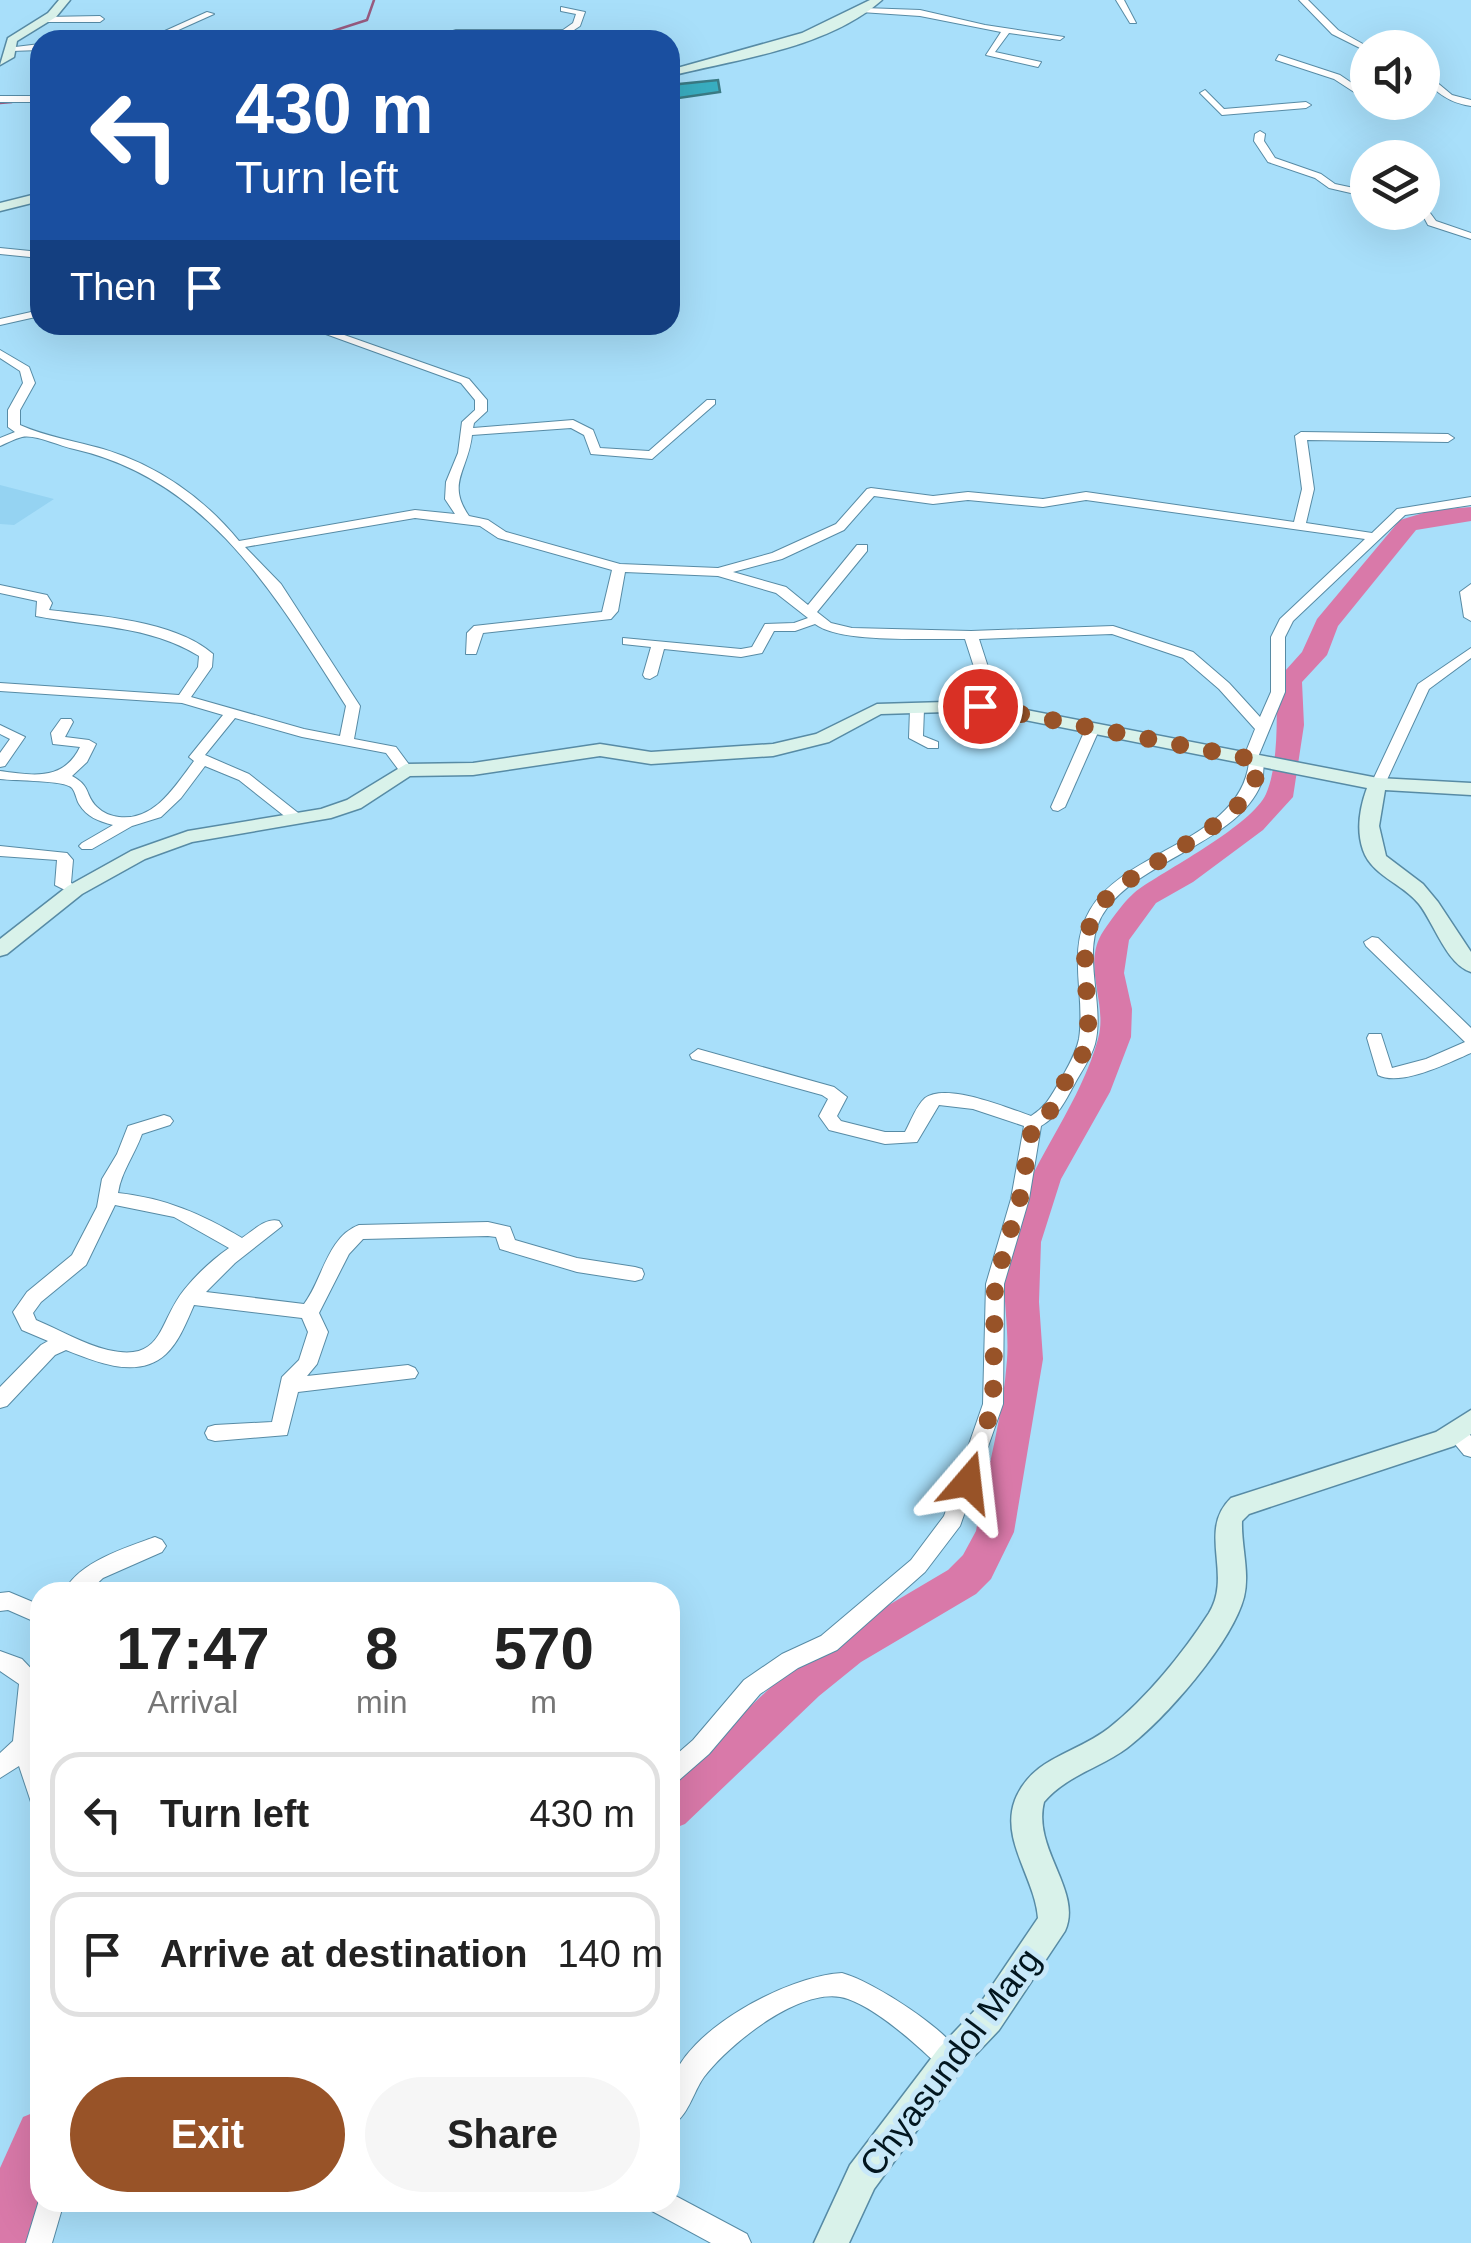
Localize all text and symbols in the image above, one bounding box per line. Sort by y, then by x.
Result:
map controls [1350,30,1440,230]
button: sound [1350,30,1440,120]
icon: left [70,70,200,200]
text: 430 m [235,70,433,148]
button: layers [1350,140,1440,230]
text: Turn left [235,152,398,203]
icon: arrive [177,260,232,315]
text: Then [70,266,157,308]
pin [938,664,1023,749]
icon: arrive [953,679,1008,734]
position arrow [916,1430,1020,1534]
text: 17:47 [116,1615,270,1682]
text: 8 [365,1615,398,1682]
text: 570 [494,1615,594,1682]
text: Arrival [148,1684,238,1720]
text: min [356,1684,407,1720]
text: m [530,1684,557,1720]
icon: left [75,1787,130,1842]
text: Turn left [160,1793,309,1835]
text: 430 m [529,1793,635,1835]
icon: arrive [75,1927,130,1982]
text: Arrive at destination [160,1933,527,1975]
text: 140 m [557,1933,663,1975]
street label: Chyasundol Marg [851,1940,1048,2183]
button: Exit [70,2077,345,2192]
button: Share [365,2077,640,2192]

